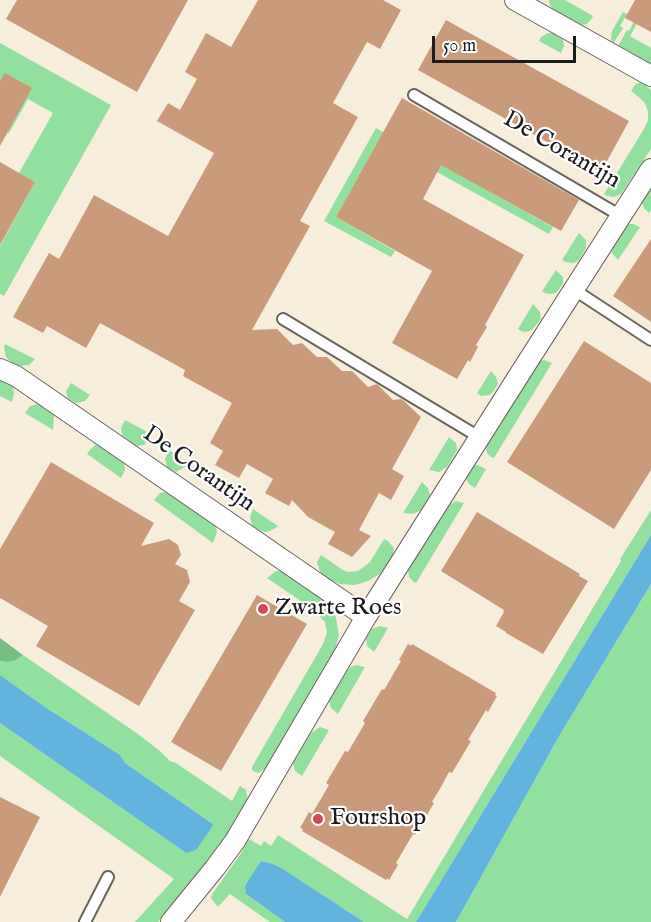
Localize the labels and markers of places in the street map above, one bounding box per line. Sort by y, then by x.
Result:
place label: Zwarte Roes [275,595,401,623]
marker: Zwarte Roes [256,602,270,616]
place label: Fourshop [330,805,426,833]
marker: Fourshop [311,812,325,826]

